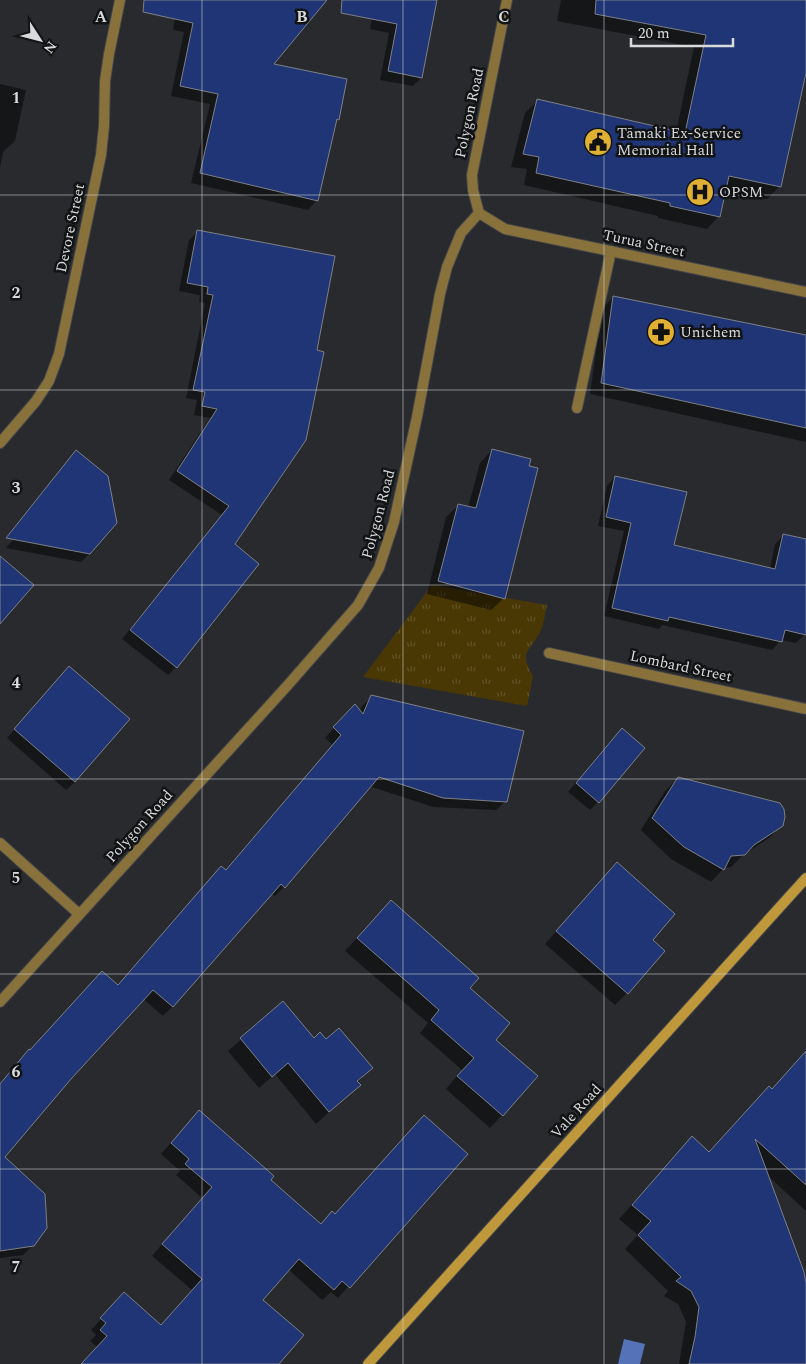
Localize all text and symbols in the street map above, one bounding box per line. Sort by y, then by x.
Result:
text: A [95,5,108,29]
text: B [296,5,308,29]
text: C [498,5,510,29]
north arrow [15,15,65,65]
scale bar [631,15,734,47]
text: 20 m [638,22,670,45]
text: N [38,37,62,58]
street label: Polygon Road [449,66,490,160]
text: 1 [12,86,20,110]
place label: Tāmaki Ex-Service Memorial Hall [617,122,741,162]
public building icon: Tāmaki Ex-Service Memorial Hall [583,127,613,157]
hospital icon: OPSM [685,177,715,207]
street label: Devore Street [50,181,91,275]
place label: OPSM [719,181,763,204]
street label: Turua Street [601,224,687,263]
text: 2 [12,281,21,305]
pharmacy icon: Unichem [646,317,676,347]
place label: Unichem [680,321,741,344]
street label: Polygon Road [356,467,401,561]
text: 3 [12,476,21,500]
street label: Lombard Street [628,644,734,689]
text: 4 [12,671,21,695]
street label: Polygon Road [100,785,179,868]
text: 5 [12,866,20,890]
text: 6 [12,1060,21,1084]
street label: Vale Road [545,1079,607,1144]
text: 7 [12,1255,21,1279]

